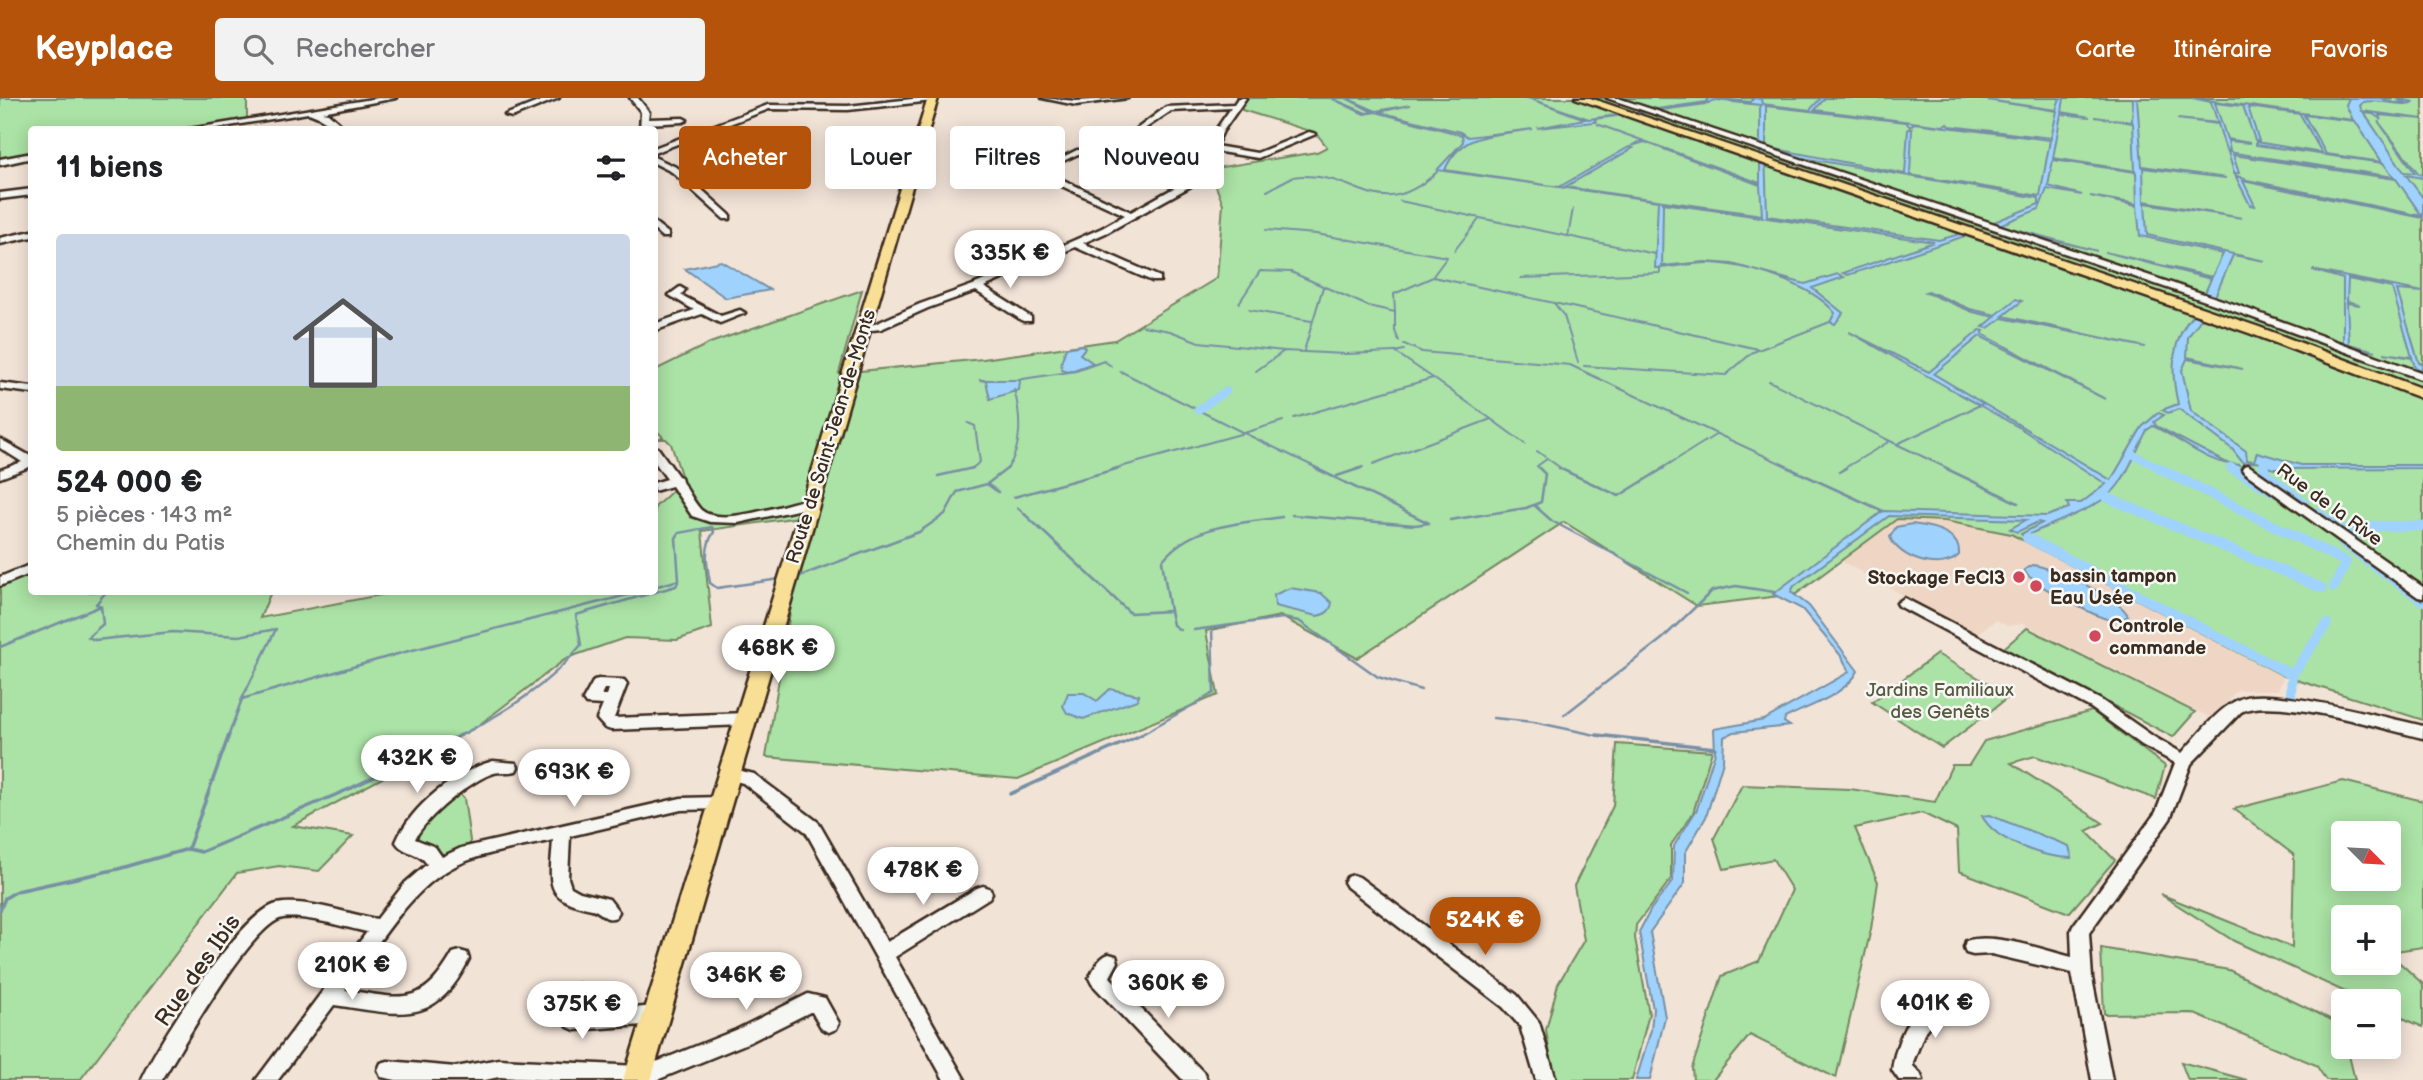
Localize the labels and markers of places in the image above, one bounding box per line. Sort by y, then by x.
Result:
pin: 335K € [953,230,1067,290]
place label: bassin tampon Eau Usée [2050,565,2177,610]
place label: Stockage FeCl3 [1868,567,2005,590]
marker: Stockage FeCl3 [2011,569,2027,585]
marker: bassin tampon Eau Usée [2028,578,2044,594]
place label: Controle commande [2109,615,2206,660]
pin: 468K € [721,626,835,685]
marker: Controle commande [2087,628,2103,644]
pin: 432K € [360,736,474,795]
pin: 693K € [517,750,631,809]
pin: 478K € [866,848,980,907]
pin: 524K € [1428,898,1542,957]
pin: 210K € [295,942,409,1002]
pin: 346K € [689,953,803,1012]
pin: 360K € [1111,960,1225,1020]
pin: 401K € [1878,981,1992,1040]
pin: 375K € [525,982,639,1041]

